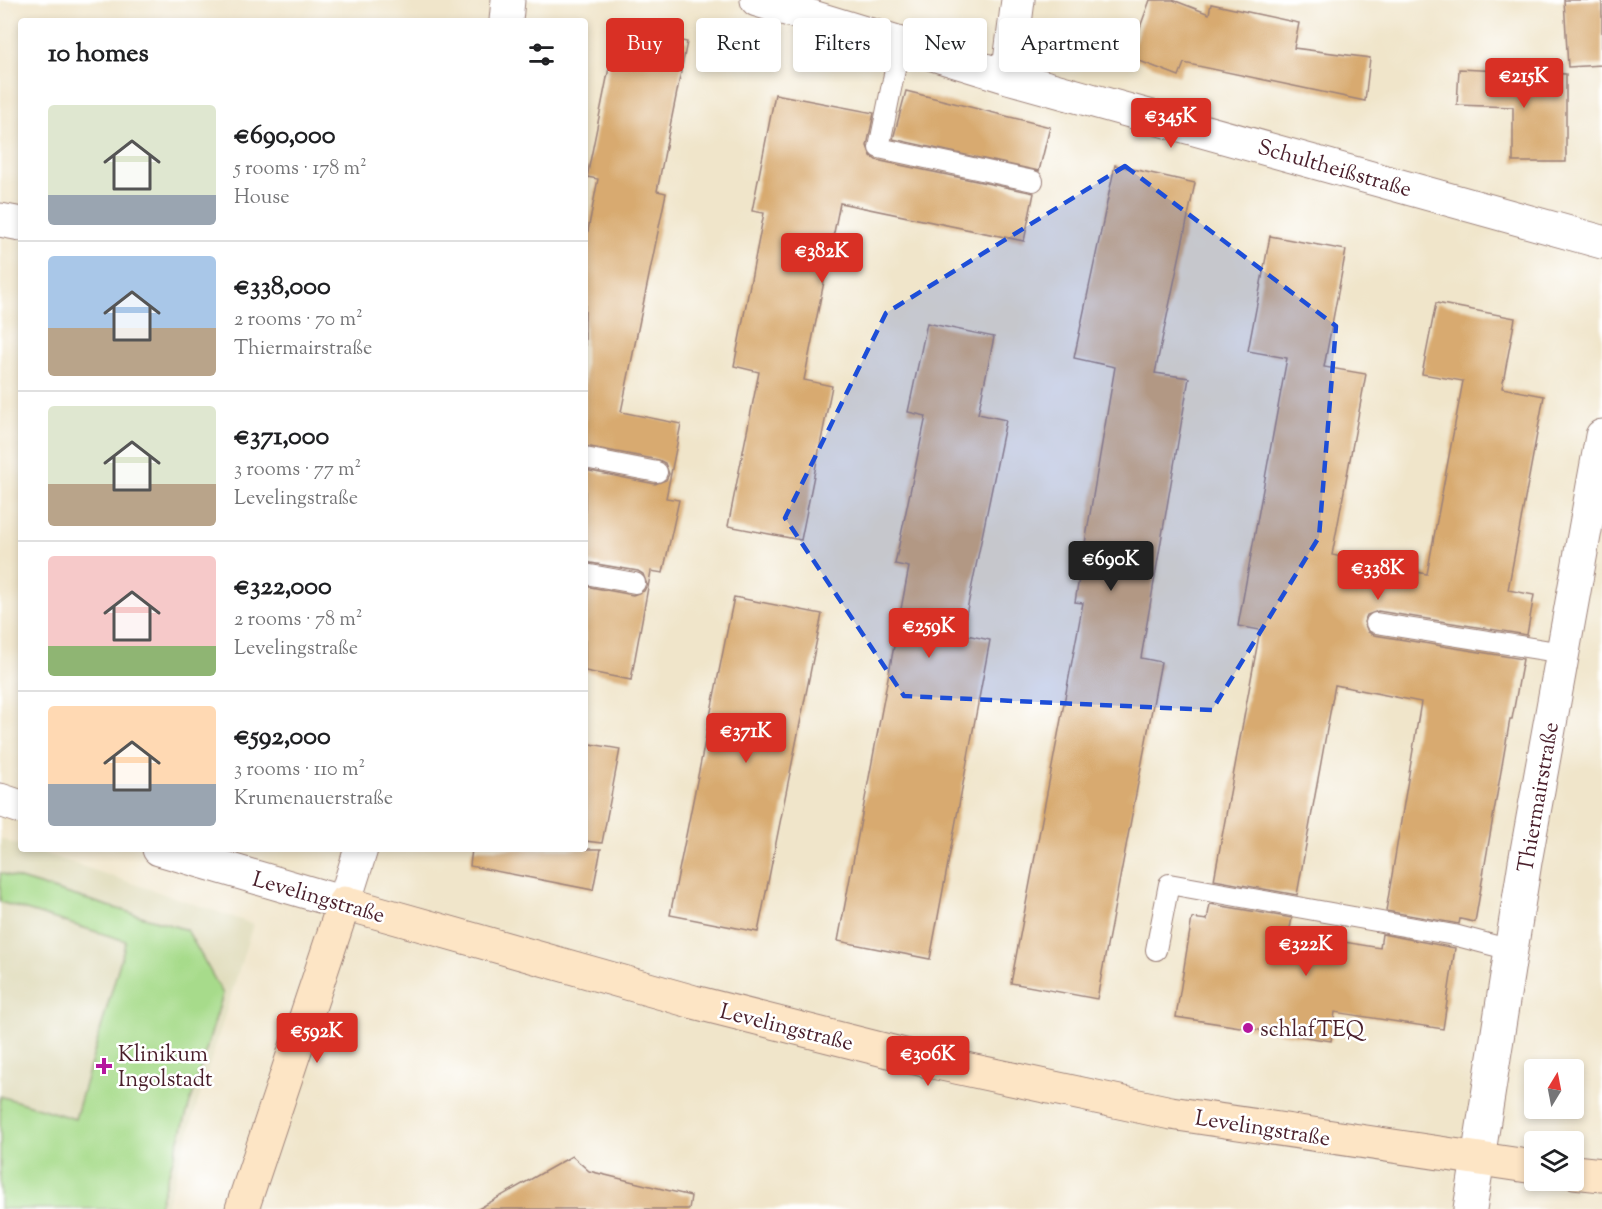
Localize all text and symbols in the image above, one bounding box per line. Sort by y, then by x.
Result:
chip: Buy [606,18,684,72]
chip: Rent [696,18,781,72]
chip: Filters [793,18,891,72]
chip: New [903,18,987,72]
chip: Apartment [999,18,1140,72]
text: 10 homes [48,36,149,73]
icon: filters [525,38,558,71]
pin: €215K [1482,58,1566,109]
text: €215K [1499,63,1549,92]
pin: €345K [1129,98,1213,149]
text: €345K [1145,103,1197,132]
text: €690,000 [234,118,336,155]
icon: home [96,129,168,201]
street label: Schultheißstraße [1253,133,1415,207]
text: 5 rooms · 178 m² [234,155,367,184]
text: House [234,184,289,213]
pin: €382K [780,233,864,284]
text: €382K [795,238,849,267]
text: €338,000 [234,269,331,306]
icon: home [96,280,168,352]
text: 2 rooms · 70 m² [234,306,363,335]
text: Thiermairstraße [234,335,372,364]
text: €371,000 [234,419,329,456]
icon: home [96,430,168,502]
text: 3 rooms · 77 m² [234,456,361,485]
text: Levelingstraße [234,485,358,514]
pin: €690K [1069,541,1153,592]
text: €690K [1083,546,1140,575]
pin: €338K [1336,550,1420,601]
text: €338K [1352,555,1404,584]
text: €322,000 [234,569,332,606]
icon: home [96,580,168,652]
text: 2 rooms · 78 m² [234,606,363,635]
pin: €259K [887,608,971,659]
text: €259K [903,613,955,642]
text: Levelingstraße [234,635,358,664]
pin: €371K [704,713,788,764]
text: €371K [720,718,772,747]
text: €592,000 [234,719,331,756]
street label: Thiermairstraße [1511,720,1569,875]
icon: home [96,730,168,802]
text: 3 rooms · 110 m² [234,756,365,785]
text: Krumenauerstraße [234,785,393,814]
street label: Levelingstraße [248,865,388,933]
pin: €322K [1264,926,1348,977]
text: €322K [1279,931,1333,960]
street label: Levelingstraße [716,997,856,1061]
pin: €592K [275,1013,359,1064]
place label: schlafTEQ [1260,1015,1367,1047]
text: €592K [291,1018,343,1047]
marker: schlafTEQ [1241,1021,1255,1035]
pin: €306K [886,1036,970,1087]
place label: Klinikum Ingolstadt [118,1040,213,1097]
text: €306K [900,1041,956,1070]
marker: Klinikum Ingolstadt [95,1057,113,1075]
north arrow [1524,1059,1584,1119]
map controls [1524,1059,1584,1191]
street label: Levelingstraße [1193,1103,1332,1156]
button: layers [1524,1131,1584,1191]

